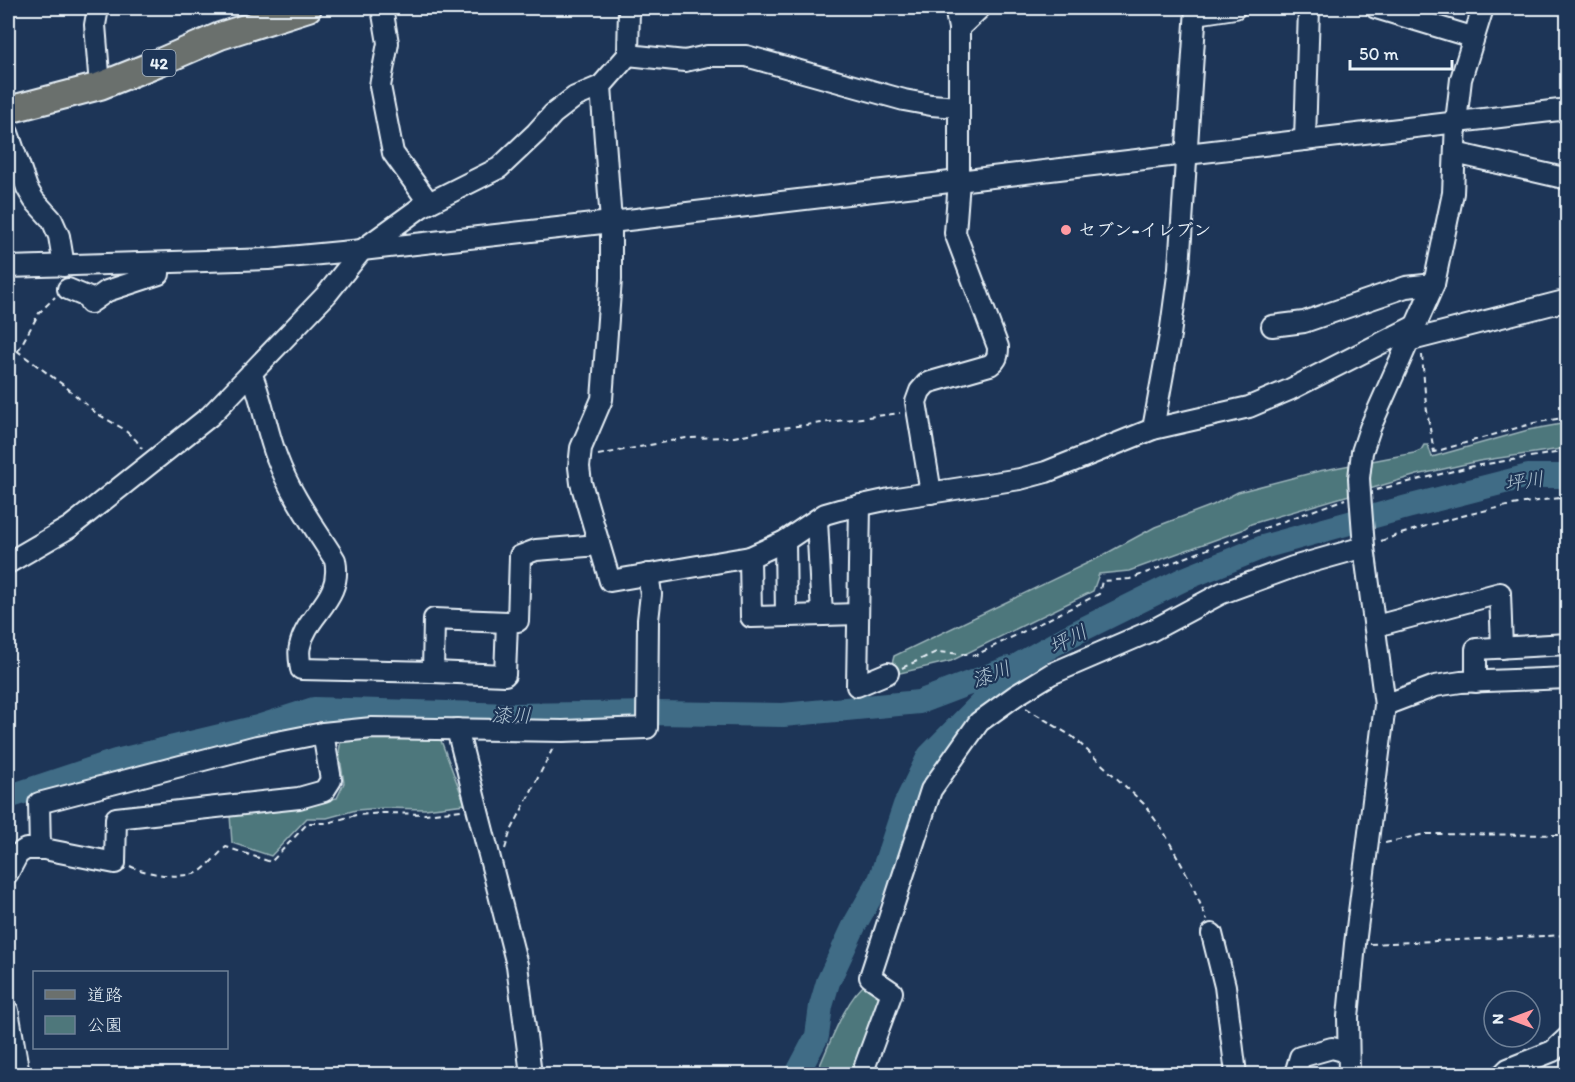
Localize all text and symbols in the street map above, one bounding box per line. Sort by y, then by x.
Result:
scale bar [1350,33,1452,71]
text: 50 m [1359,43,1399,65]
road number: 42 [142,50,176,76]
place label: セブン-イレブン [1078,219,1211,241]
marker: セブン-イレブン [1059,223,1073,237]
water label: 坪川 [1503,466,1545,496]
water label: 坪川 [1045,619,1091,659]
water label: 漆川 [968,656,1014,692]
water label: 漆川 [491,703,531,727]
legend [33,971,228,1049]
text: 道路 [87,984,123,1006]
north arrow [1482,989,1542,1049]
text: 公園 [87,1014,123,1036]
text: N [1488,1014,1507,1024]

